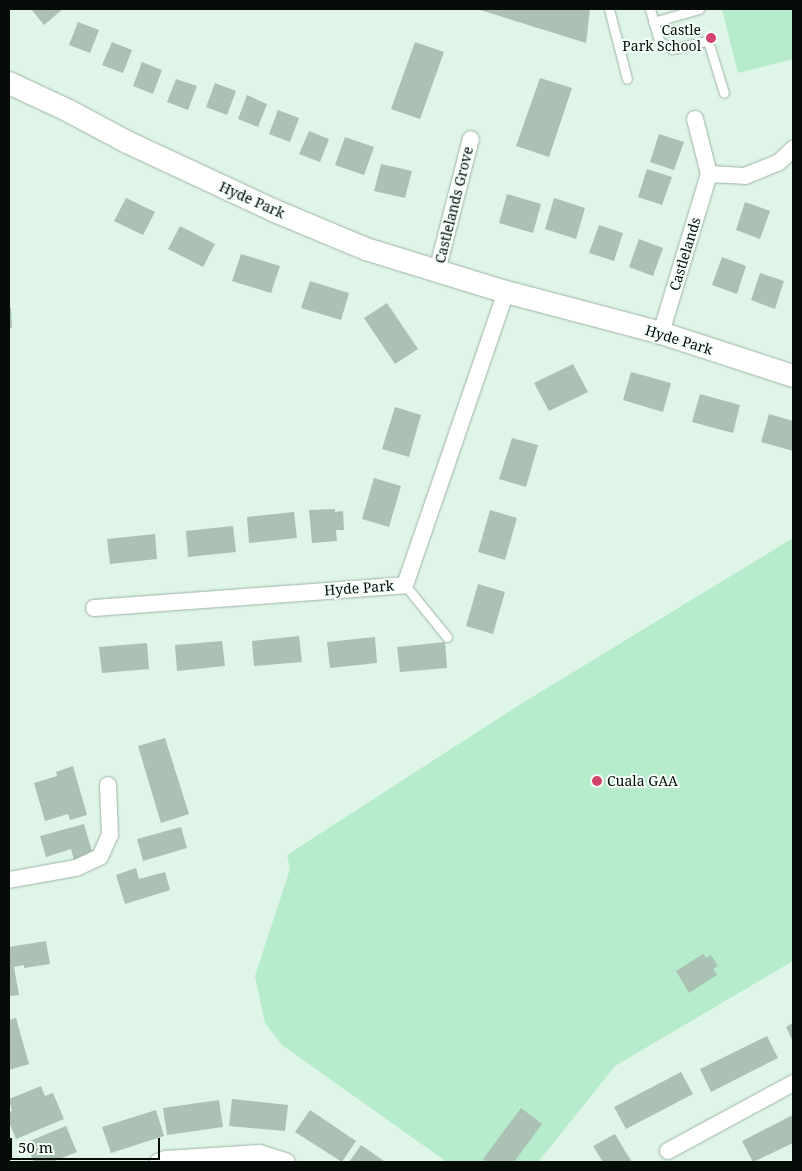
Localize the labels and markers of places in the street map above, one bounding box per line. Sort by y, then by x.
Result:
place label: Castle Park School [622,22,701,54]
marker: Castle Park School [705,32,717,44]
place label: Cuala GAA [607,773,678,789]
marker: Cuala GAA [591,775,603,787]

